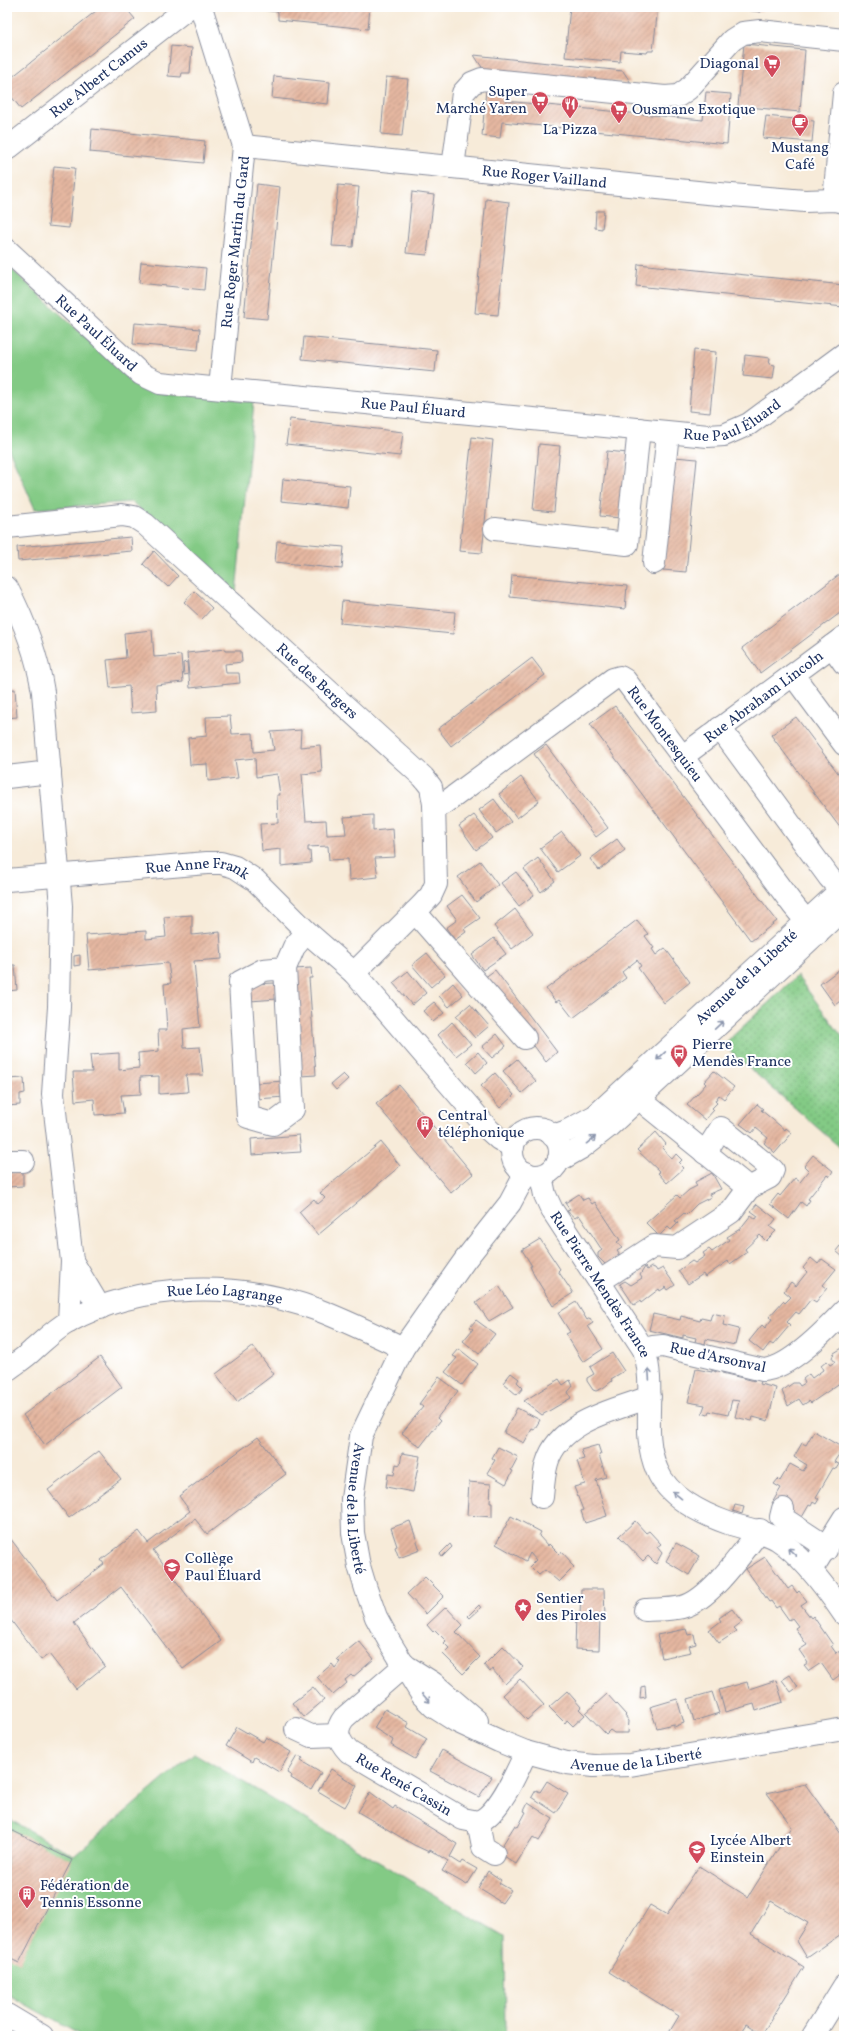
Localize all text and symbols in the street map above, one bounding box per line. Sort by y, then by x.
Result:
street label: Rue Albert Camus [46,34,153,124]
supermarket icon: Diagonal [762,53,782,78]
place label: Diagonal [700,54,759,75]
place label: Super Marché Yaren [436,82,527,120]
supermarket icon: Super Marché Yaren [530,90,550,115]
restaurant icon: La Pizza [560,94,580,119]
supermarket icon: Ousmane Exotique [609,99,629,124]
place label: Ousmane Exotique [632,100,756,121]
cafe icon: Mustang Café [790,112,810,137]
place label: La Pizza [543,120,597,141]
place label: Mustang Café [771,138,829,176]
street label: Rue Roger Martin du Gard [217,155,256,329]
street label: Rue Roger Vailland [481,161,608,195]
street label: Rue Paul Éluard [50,290,141,377]
street label: Rue Paul Éluard [360,393,466,425]
street label: Rue Paul Éluard [682,395,786,448]
street label: Rue des Bergers [271,639,362,725]
street label: Rue Abraham Lincoln [700,646,829,749]
street label: Rue Montesquieu [621,682,707,787]
street label: Rue Anne Frank [145,854,253,886]
street label: Avenue de la Liberté [691,925,803,1031]
one-way arrow [713,1020,724,1029]
place label: Pierre Mendès France [692,1035,791,1073]
bus stop icon: Pierre Mendès France [669,1043,689,1068]
one-way arrow [656,1052,666,1061]
place label: Central téléphonique [438,1106,524,1144]
building icon: Central téléphonique [415,1114,435,1139]
one-way arrow [586,1136,597,1145]
street label: Rue Pierre Mendès France [544,1208,655,1360]
street label: Rue Léo Lagrange [166,1281,285,1311]
street label: Rue d'Arsonval [667,1338,768,1379]
one-way arrow [645,1368,652,1381]
street label: Avenue de la Liberté [340,1441,370,1577]
one-way arrow [672,1490,683,1499]
one-way arrow [787,1547,797,1557]
place label: Collège Paul Éluard [185,1549,261,1587]
school or university icon: Collège Paul Éluard [162,1557,182,1582]
place label: Sentier des Piroles [536,1589,606,1627]
place icon: Sentier des Piroles [513,1597,533,1622]
one-way arrow [421,1693,431,1703]
street label: Avenue de la Liberté [569,1744,704,1778]
street label: Rue René Cassin [351,1749,455,1822]
place label: Lycée Albert Einstein [710,1831,791,1869]
school or university icon: Lycée Albert Einstein [687,1839,707,1864]
place label: Fédération de Tennis Essonne [40,1876,142,1914]
building icon: Fédération de Tennis Essonne [17,1884,37,1909]

